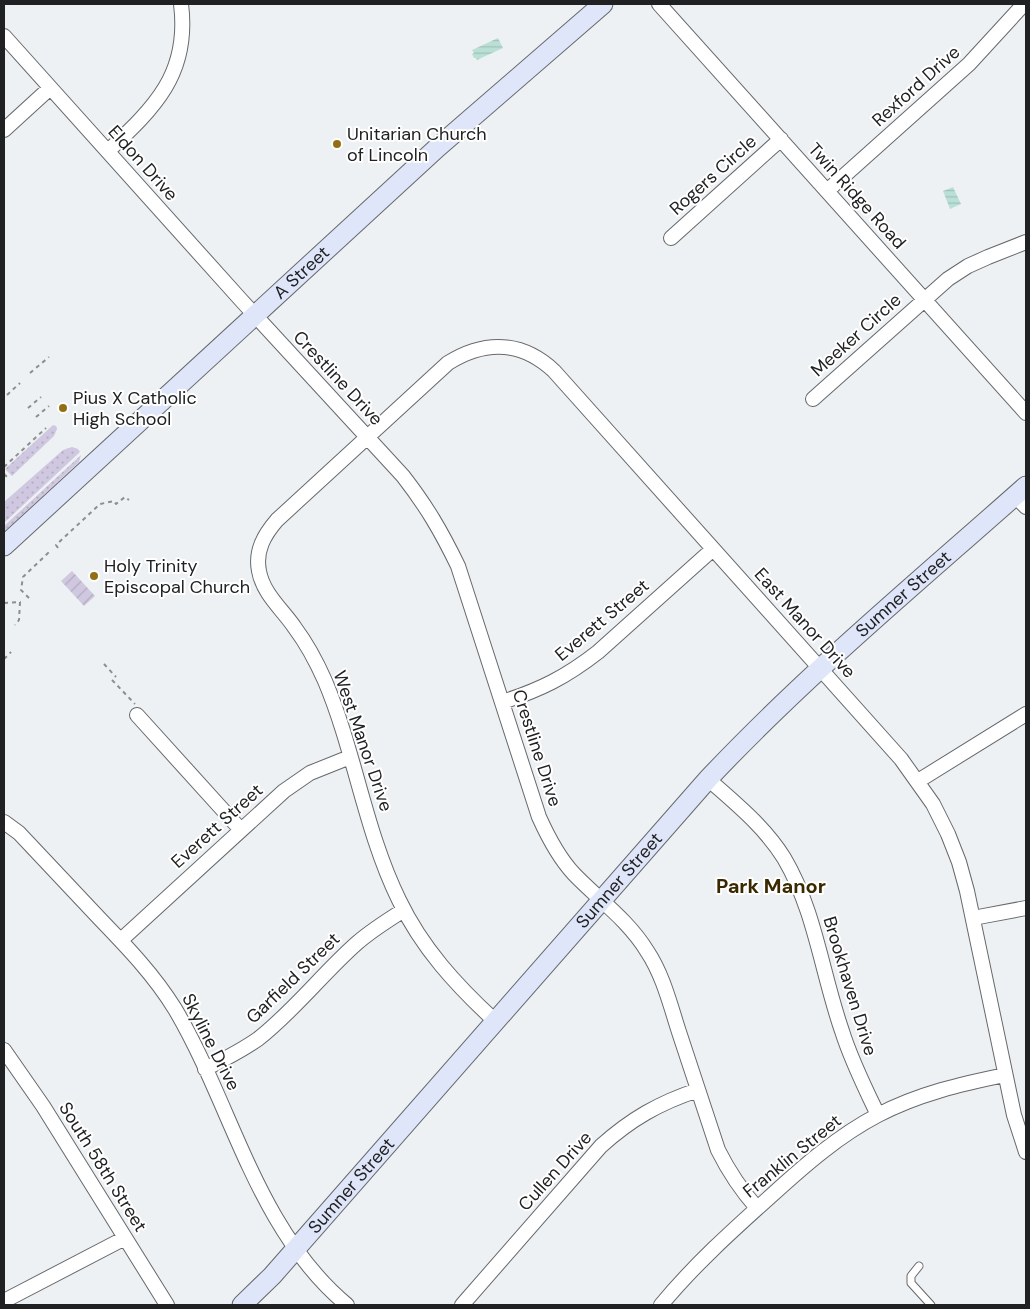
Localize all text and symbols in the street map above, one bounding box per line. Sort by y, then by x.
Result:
street label: Rexford Drive [867,40,965,132]
street label: Eldon Drive [103,120,183,206]
place label: Unitarian Church of Lincoln [347,122,487,167]
street label: Rogers Circle [664,130,762,220]
marker: Unitarian Church of Lincoln [331,138,343,150]
street label: Twin Ridge Road [803,138,911,254]
street label: A Street [268,241,334,304]
street label: Meeker Circle [806,288,906,382]
street label: Crestline Drive [288,325,388,431]
place label: Pius X Catholic High School [73,386,197,431]
marker: Pius X Catholic High School [57,402,69,414]
street label: Sumner Street [850,545,956,643]
place label: Holy Trinity Episcopal Church [104,554,250,599]
street label: East Manor Drive [749,563,861,683]
marker: Holy Trinity Episcopal Church [88,570,100,582]
street label: Everett Street [550,574,654,666]
street label: West Manor Drive [328,667,398,815]
street label: Crestline Drive [507,687,567,809]
street label: Everett Street [166,778,268,874]
street label: Sumner Street [570,827,668,933]
district label: Park Manor [716,873,826,899]
street label: Brookhaven Drive [817,913,883,1059]
street label: Garfield Street [241,927,345,1029]
street label: Skyline Drive [176,989,246,1095]
street label: South 58th Street [53,1098,153,1236]
street label: Franklin Street [738,1109,846,1203]
street label: Cullen Drive [513,1126,597,1216]
street label: Sumner Street [303,1133,400,1239]

